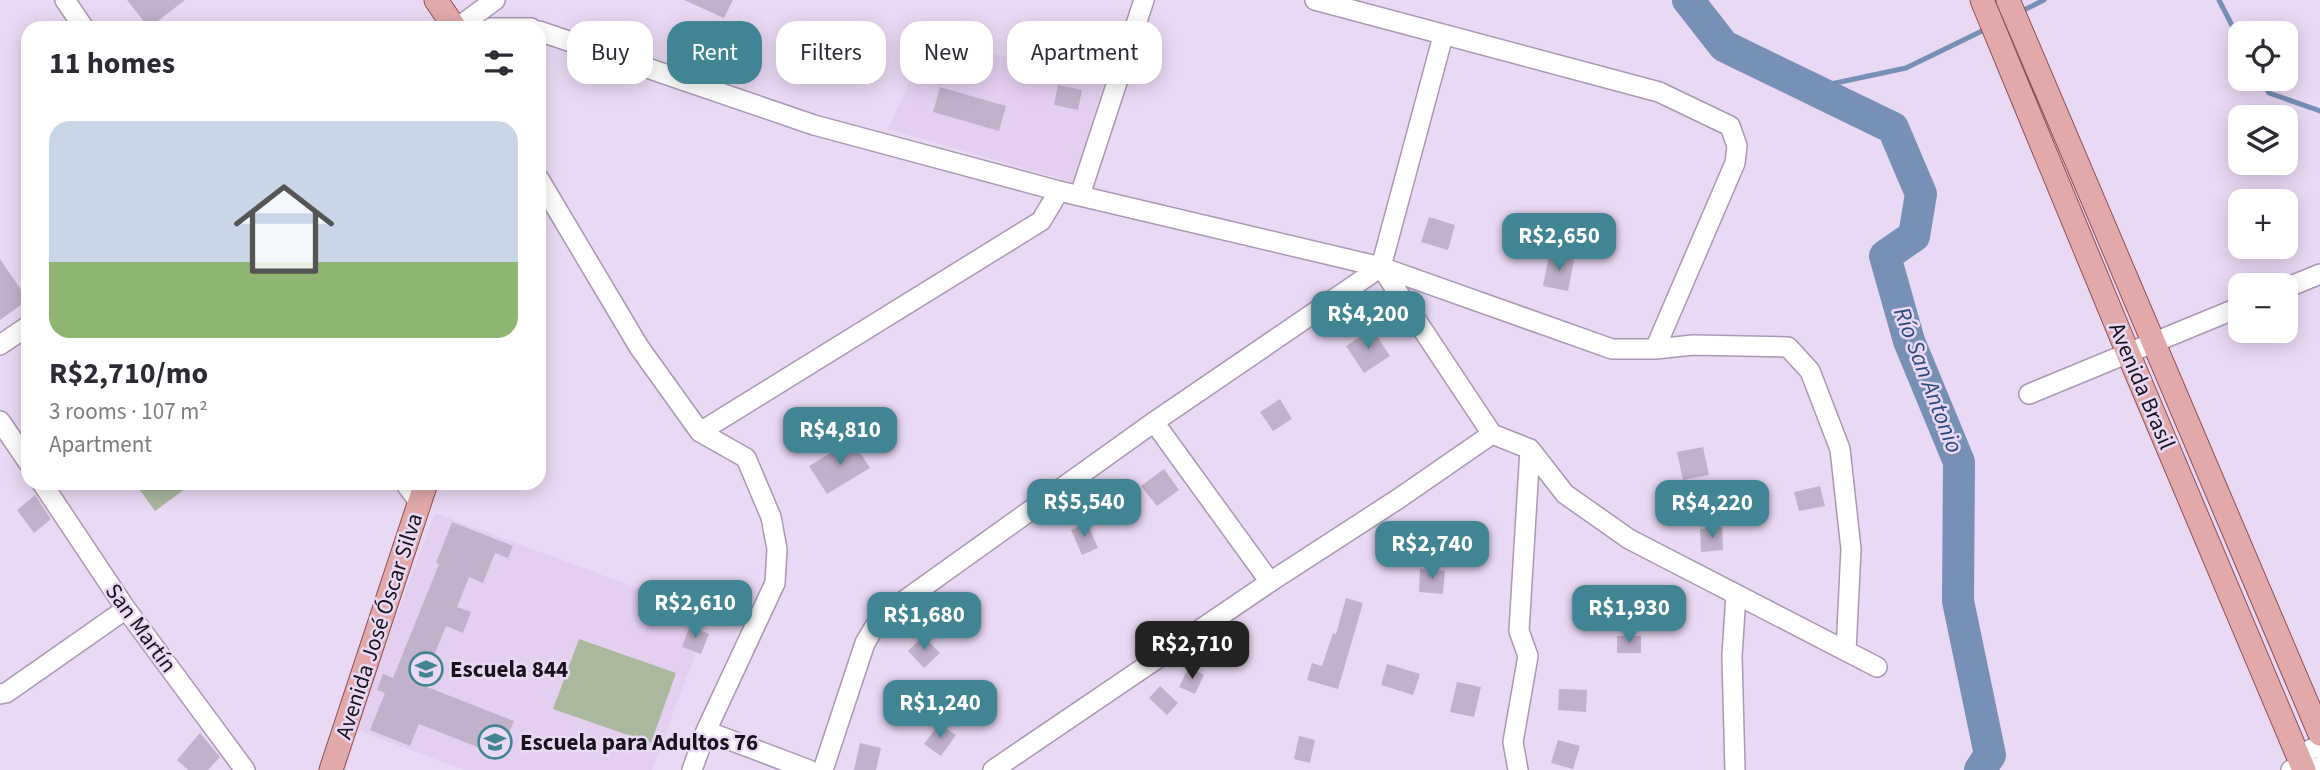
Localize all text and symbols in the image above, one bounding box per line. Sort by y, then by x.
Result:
chip: Buy [567,21,653,84]
chip: Rent [667,21,762,84]
chip: Filters [776,21,886,84]
chip: New [900,21,993,84]
chip: Apartment [1007,21,1162,84]
map controls [2228,21,2298,343]
button: locate [2228,21,2298,91]
text: 11 homes [49,42,175,85]
icon: filters [480,44,518,82]
button: layers [2228,105,2298,175]
icon: home [221,166,347,292]
button: + [2228,189,2298,259]
pin: R$2,650 [1494,214,1624,273]
text: R$2,650 [1518,219,1600,252]
button: − [2228,273,2298,343]
pin: R$4,200 [1303,292,1433,351]
text: R$4,200 [1327,297,1409,330]
water label: Río San Antonio [1884,302,1972,458]
street label: Avenida Brasil [2100,317,2184,455]
text: R$2,710/mo [49,352,208,395]
text: 3 rooms · 107 m² [49,395,208,428]
pin: R$4,810 [775,407,905,467]
text: R$4,810 [799,413,881,446]
text: Apartment [49,428,152,461]
pin: R$5,540 [1019,480,1149,539]
pin: R$4,220 [1647,480,1777,540]
text: R$5,540 [1043,485,1125,518]
text: R$4,220 [1671,486,1753,519]
street label: Avenida José Óscar Silva [327,509,431,743]
pin: R$2,740 [1367,522,1497,581]
text: R$2,740 [1391,527,1473,560]
street label: San Martín [97,576,185,680]
pin: R$2,610 [630,580,760,640]
text: R$2,610 [654,586,736,619]
pin: R$1,930 [1564,586,1694,645]
text: R$1,930 [1588,591,1670,624]
pin: R$1,680 [859,592,989,652]
text: R$1,680 [883,598,965,631]
pin: R$2,710 [1127,622,1257,681]
text: R$2,710 [1151,627,1233,660]
school or university icon: Escuela 844 [407,650,445,688]
place label: Escuela 844 [450,653,568,686]
pin: R$1,240 [875,680,1005,740]
text: R$1,240 [899,686,981,719]
school or university icon: Escuela para Adultos 76 [476,723,514,761]
place label: Escuela para Adultos 76 [520,726,758,759]

